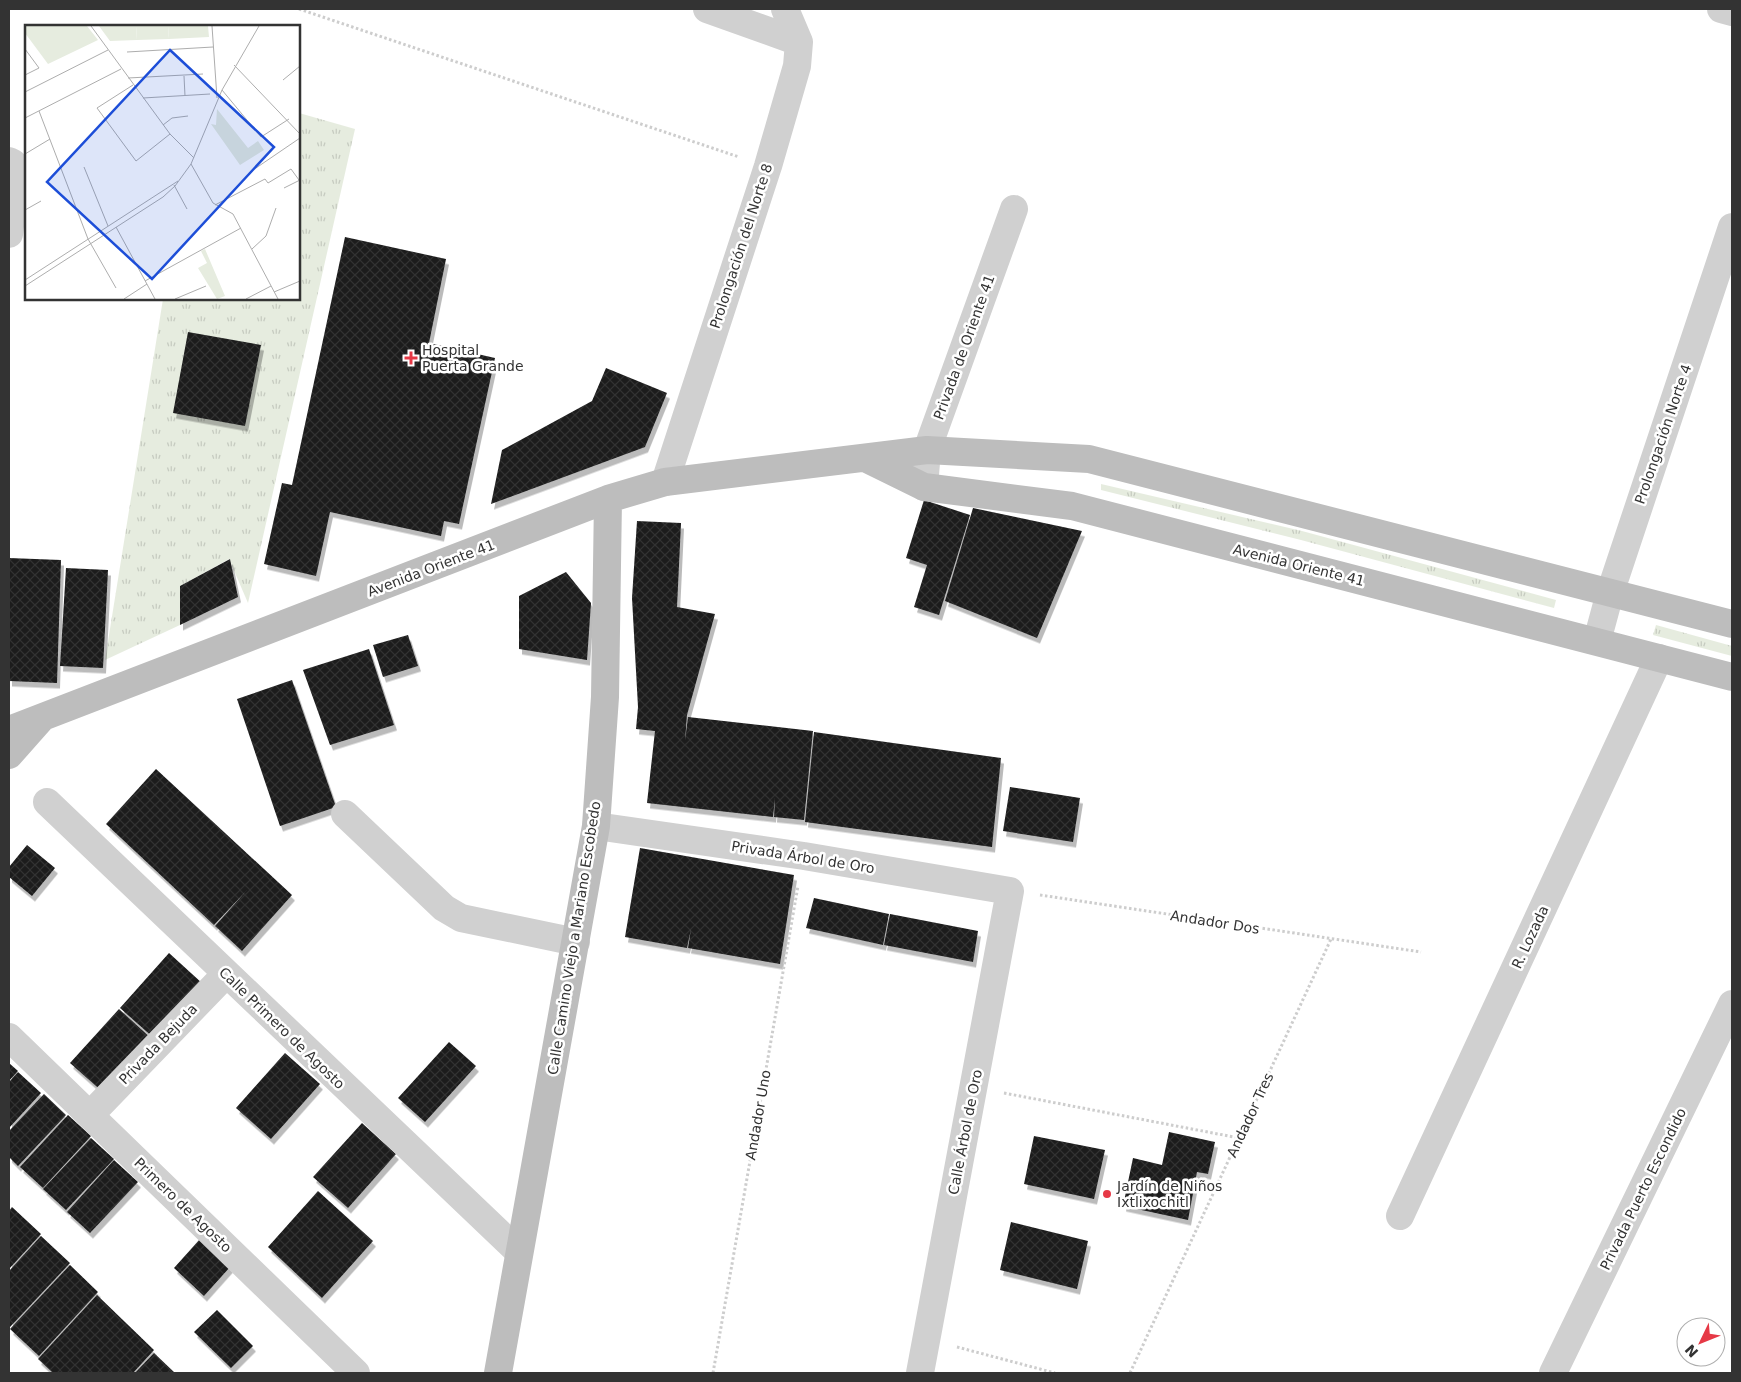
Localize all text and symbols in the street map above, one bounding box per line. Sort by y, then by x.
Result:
inset map [25,25,300,300]
street label: Prolongación del Norte 8 [707,161,775,331]
street label: Privada de Oriente 41 [930,272,998,422]
place label: Hospital Puerta Grande [422,342,524,374]
marker: Hospital Puerta Grande [404,351,418,365]
street label: Prolongación Norte 4 [1632,362,1694,506]
street label: Avenida Oriente 41 [365,536,497,600]
street label: Avenida Oriente 41 [1232,541,1366,589]
street label: Calle Camino Viejo a Mariano Escobedo [544,800,604,1076]
street label: Privada Árbol de Oro [730,838,876,876]
street label: R. Lozada [1508,903,1552,971]
street label: Andador Dos [1169,907,1261,937]
street label: Calle Primero de Agosto [216,964,348,1092]
street label: Privada Bejuda [116,1001,200,1087]
street label: Calle Árbol de Oro [945,1068,985,1196]
street label: Andador Uno [742,1069,774,1161]
street label: Andador Tres [1223,1070,1277,1160]
street label: Privada Puerto Escondido [1597,1105,1689,1273]
street label: Primero de Agosto [131,1154,235,1256]
place label: Jardín de Niños Ixtlixochitl [1116,1178,1222,1210]
marker: Jardín de Niños Ixtlixochitl [1101,1188,1113,1200]
north arrow [1676,1317,1726,1367]
text: N [1682,1341,1701,1361]

